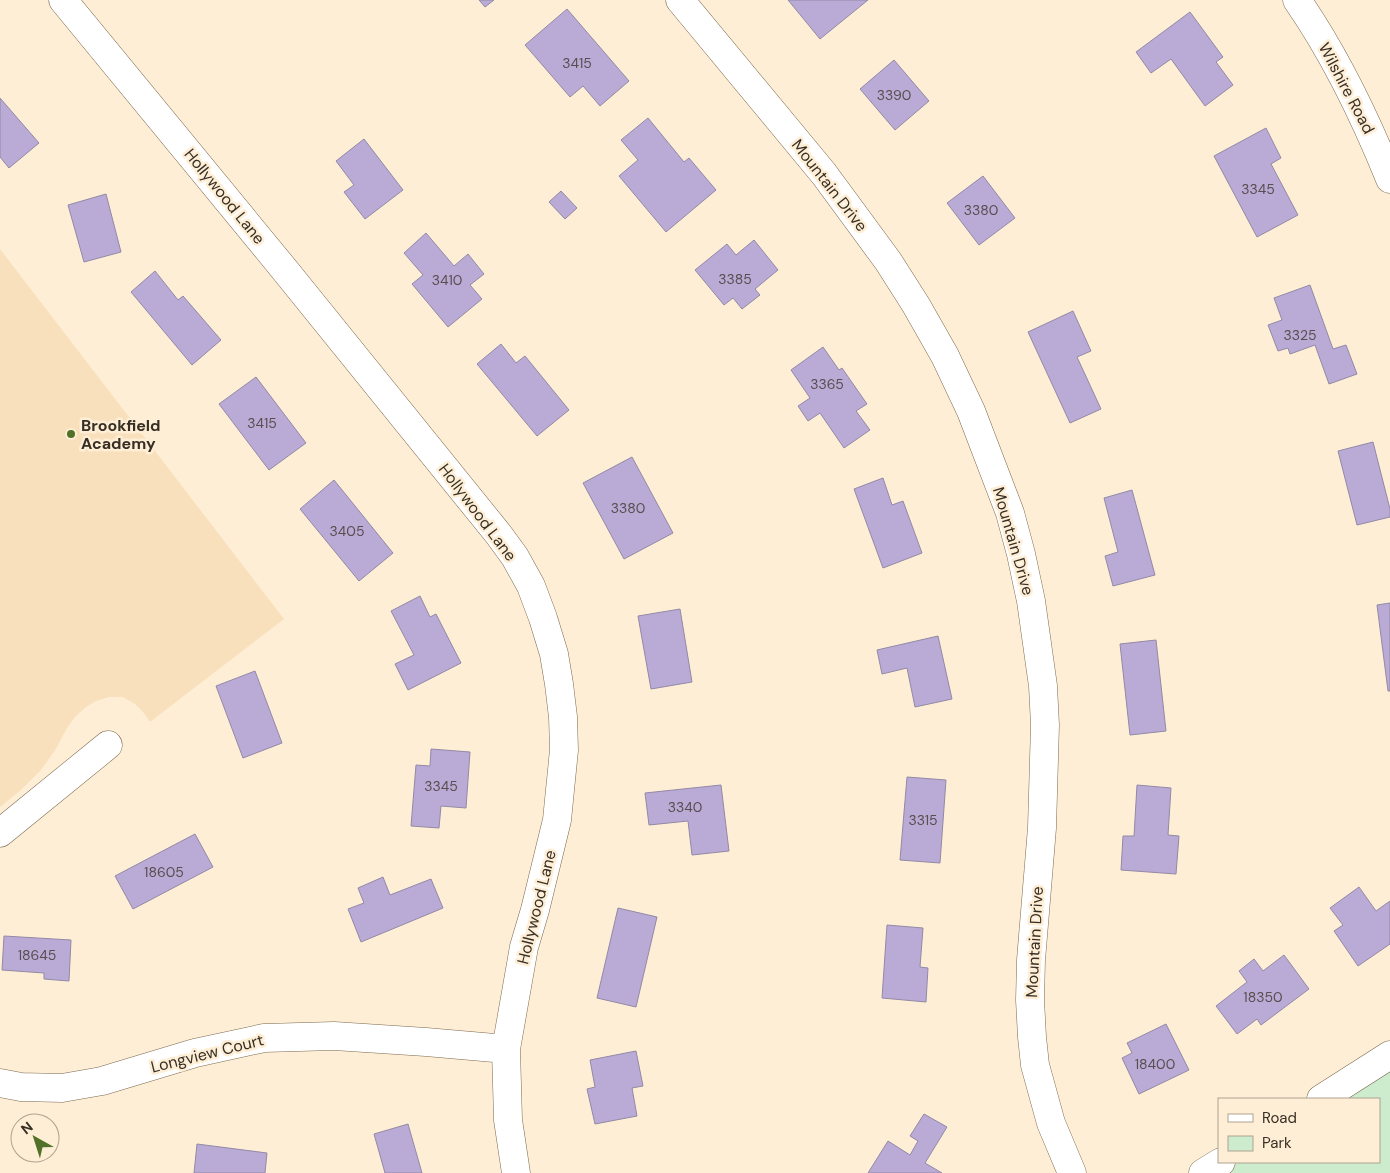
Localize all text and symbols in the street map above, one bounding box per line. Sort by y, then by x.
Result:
street label: Wilshire Road [1314,39,1379,137]
house number: 3415 [562,54,592,72]
house number: 3390 [877,86,911,104]
street label: Mountain Drive [787,135,872,236]
street label: Hollywood Lane [180,144,270,248]
house number: 3345 [1241,180,1275,198]
house number: 3380 [964,201,998,219]
house number: 3385 [718,270,752,288]
house number: 3410 [432,271,462,289]
house number: 3325 [1283,326,1317,344]
house number: 3365 [810,375,844,393]
house number: 3415 [247,414,277,432]
place label: Brookfield Academy [81,415,161,454]
marker: Brookfield Academy [65,428,77,440]
street label: Hollywood Lane [434,459,521,565]
street label: Mountain Drive [988,485,1039,598]
house number: 3380 [611,499,645,517]
house number: 3405 [330,522,364,540]
house number: 3345 [424,777,458,795]
house number: 3340 [668,798,702,816]
house number: 3315 [908,811,938,829]
street label: Hollywood Lane [512,848,561,966]
house number: 18605 [144,863,184,881]
street label: Mountain Drive [1021,886,1048,998]
house number: 18645 [18,946,56,964]
house number: 18350 [1243,988,1283,1006]
street label: Longview Court [149,1029,266,1078]
house number: 18400 [1135,1055,1175,1073]
legend [1218,1098,1380,1163]
text: Road [1262,1108,1297,1128]
north arrow [10,1113,60,1163]
text: N [17,1118,36,1138]
text: Park [1262,1133,1292,1153]

